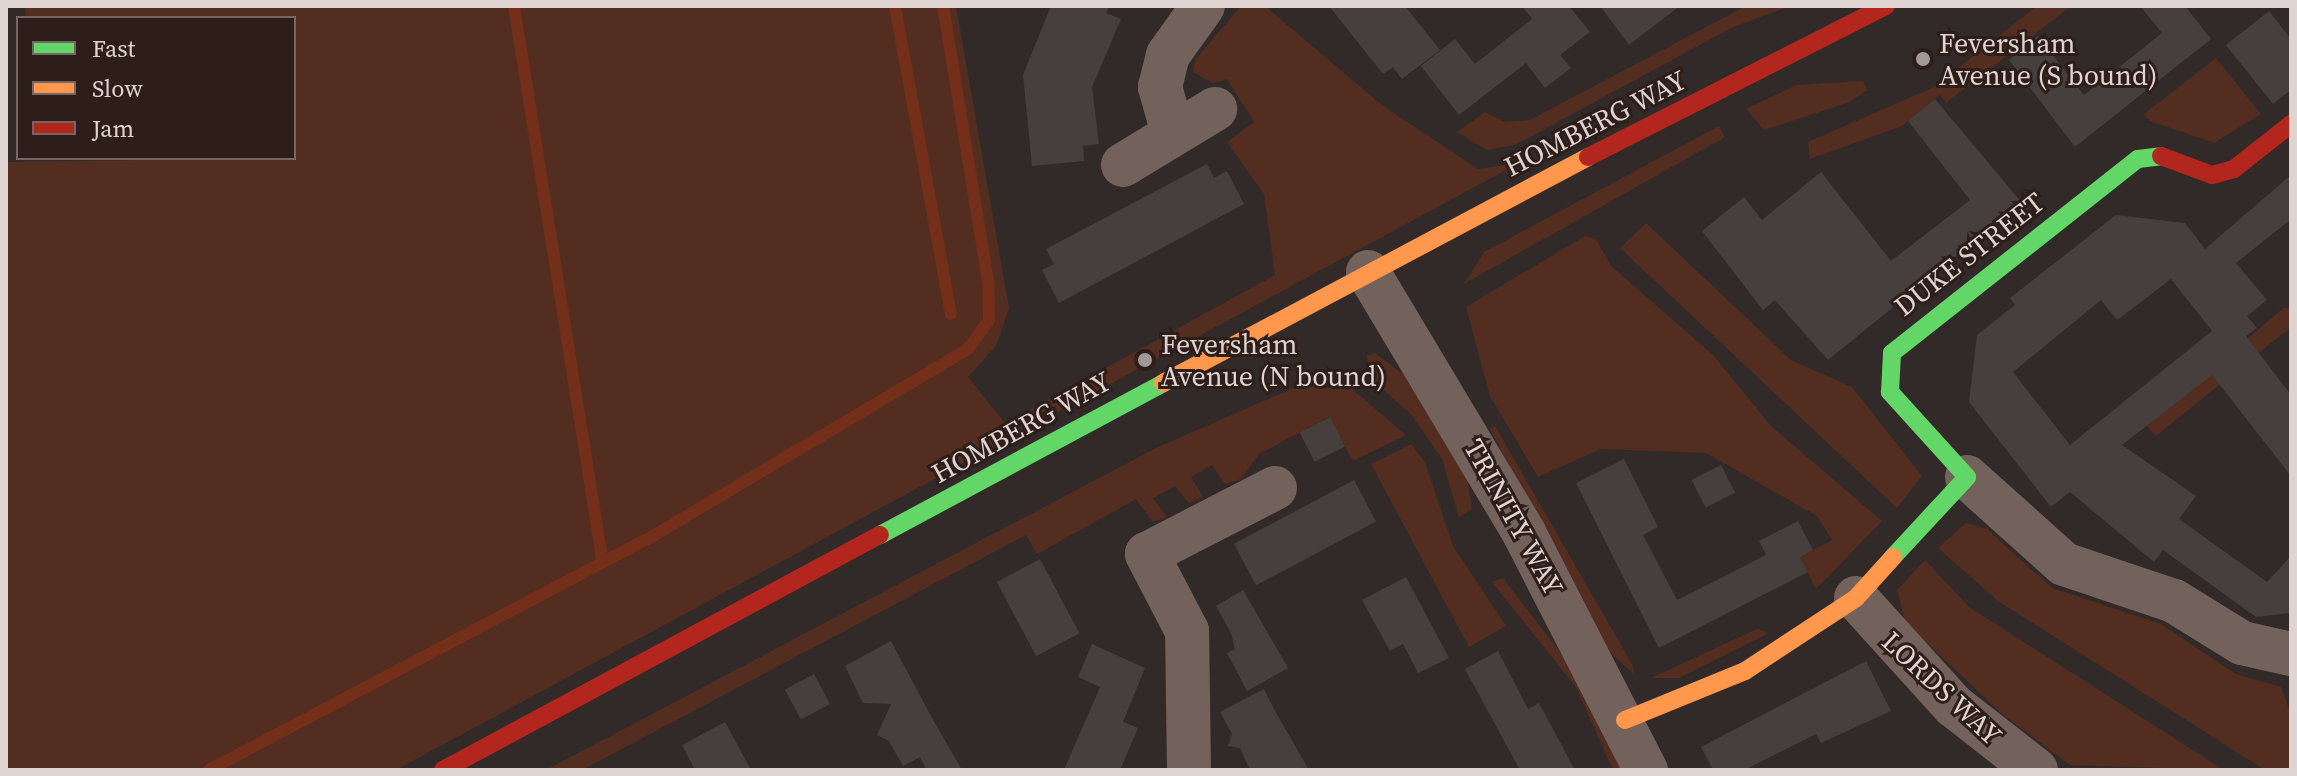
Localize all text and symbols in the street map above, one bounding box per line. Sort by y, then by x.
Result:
legend [16,16,296,160]
place label: Feversham Avenue (S bound) [1939,26,2157,92]
text: Fast [92,32,135,65]
marker: Feversham Avenue (S bound) [1914,50,1932,68]
street label: HOMBERG WAY [1498,62,1692,184]
text: Slow [92,72,143,105]
text: Jam [92,112,134,145]
street label: DUKE STREET [1887,185,2051,323]
place label: Feversham Avenue (N bound) [1161,327,1386,393]
marker: Feversham Avenue (N bound) [1136,351,1154,369]
street label: HOMBERG WAY [925,364,1117,490]
street label: TRINITY WAY [1457,432,1571,602]
street label: LORDS WAY [1875,624,2009,752]

